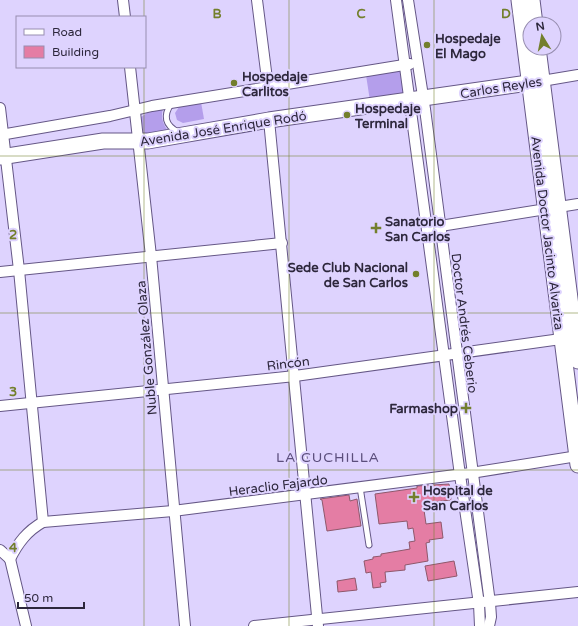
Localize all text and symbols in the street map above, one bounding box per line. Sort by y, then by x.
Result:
text: B [212,6,222,22]
text: C [356,6,366,22]
text: D [501,6,511,22]
legend [16,16,146,68]
north arrow [522,16,562,56]
text: N [535,19,546,34]
text: Road [52,25,82,39]
place label: Hospedaje El Mago [435,31,501,62]
marker: Hospedaje El Mago [422,40,432,50]
text: Building [52,45,99,59]
place label: Hospedaje Carlitos [242,69,308,100]
street label: Carlos Reyles [459,74,543,102]
marker: Hospedaje Carlitos [229,78,239,88]
place label: Hospedaje Terminal [354,101,421,132]
street label: Avenida José Enrique Rodó [139,108,308,150]
marker: Hospedaje Terminal [342,110,352,120]
street label: Avenida Doctor Jacinto Alvariza [527,135,567,331]
place label: Sanatorio San Carlos [385,214,450,245]
marker: Sanatorio San Carlos [370,222,382,234]
text: 2 [9,227,17,243]
street label: Doctor Andrés Ceberio [447,252,481,394]
place label: Sede Club Nacional de San Carlos [288,260,408,291]
marker: Sede Club Nacional de San Carlos [411,269,421,279]
street label: Nuble González Olaza [133,280,161,416]
street label: Rincón [266,353,310,375]
text: 3 [9,384,17,400]
place label: Farmashop [389,401,458,417]
marker: Farmashop [461,403,471,413]
district label: LA CUCHILLA [276,449,380,466]
street label: Heraclio Fajardo [228,472,329,500]
place label: Hospital de San Carlos [423,483,493,514]
marker: Hospital de San Carlos [408,491,420,503]
text: 4 [9,540,18,556]
scale bar [18,584,84,610]
text: 50 m [24,591,53,605]

